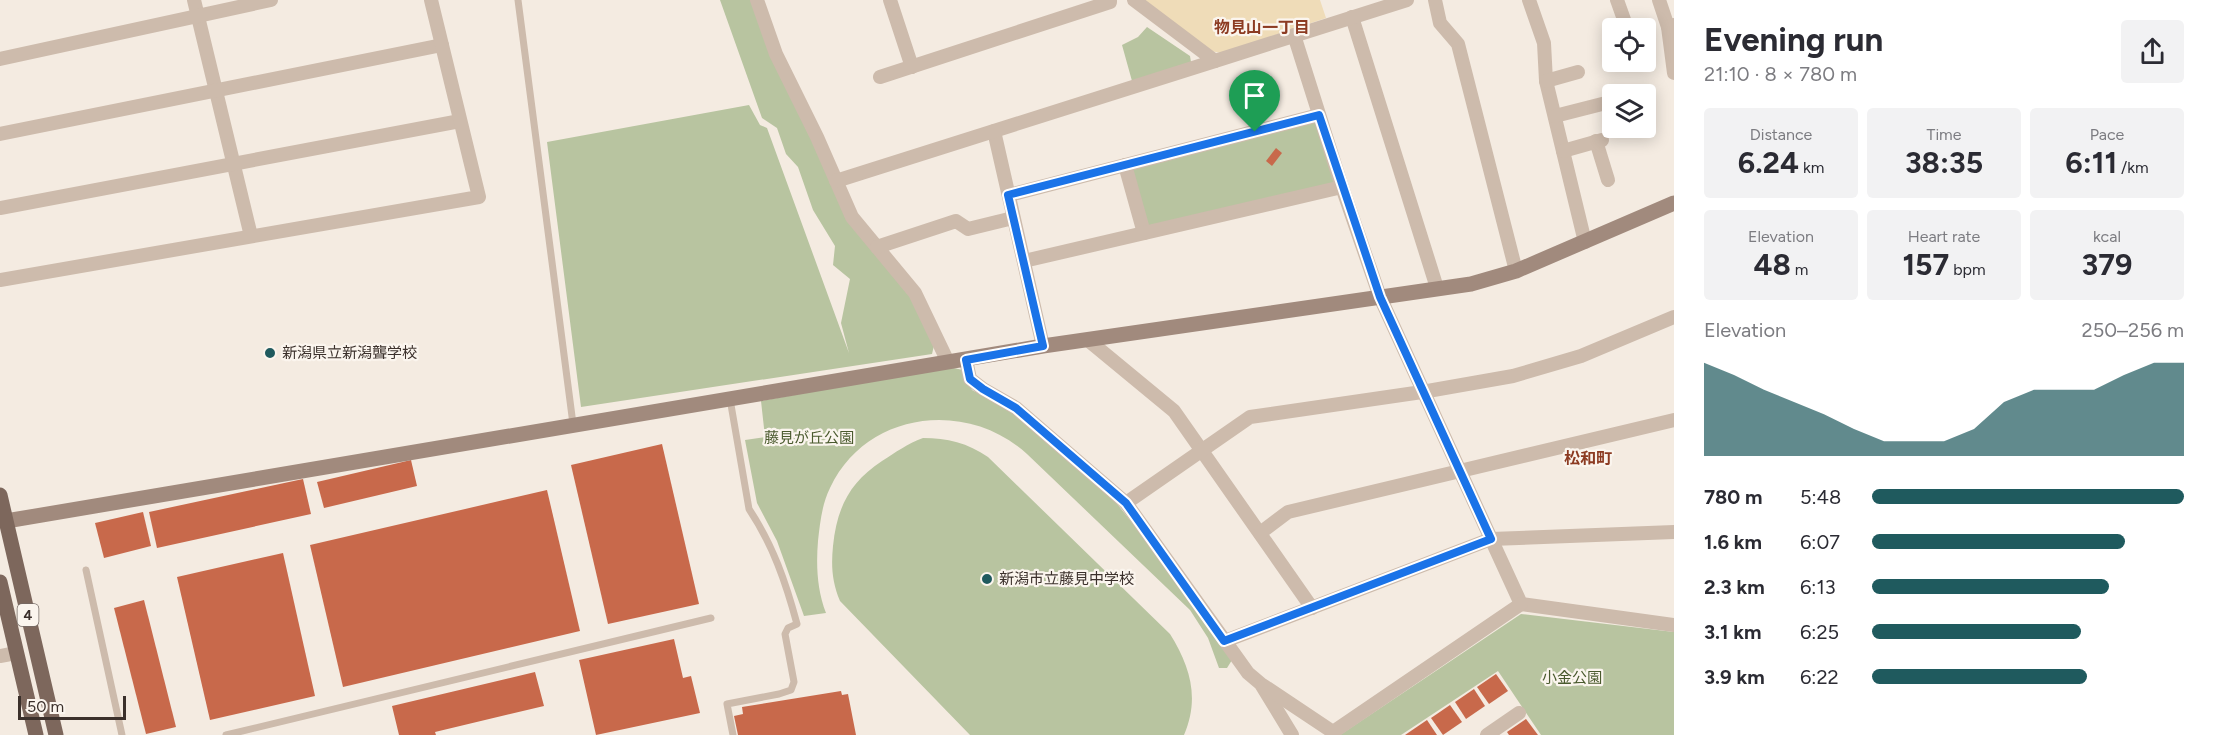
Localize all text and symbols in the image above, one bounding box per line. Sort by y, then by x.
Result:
district label: 物見山一丁目 [1214,18,1310,37]
map controls [1602,18,1656,138]
button: locate [1602,18,1656,72]
text: Evening run [1704,20,1883,59]
button: share [2121,20,2184,83]
text: 21:10 · 8 × 780 m [1704,62,1857,86]
pin [1229,70,1280,132]
icon: arrive [1238,79,1271,112]
button: layers [1602,84,1656,138]
text: Distance [1750,125,1812,144]
text: Time [1927,125,1961,144]
text: Pace [2090,125,2124,144]
text: 6.24 [1738,144,1799,181]
text: 38:35 [1905,144,1983,181]
text: 6:11 [2065,144,2117,181]
text: km [1799,158,1824,177]
text: /km [2117,158,2149,177]
text: Elevation [1748,227,1814,246]
text: Heart rate [1908,227,1980,246]
text: kcal [2093,227,2121,246]
text: 48 [1754,246,1791,283]
text: 157 [1902,246,1949,283]
text: 379 [2082,246,2132,283]
text: m [1791,260,1808,279]
text: bpm [1949,260,1986,279]
text: Elevation [1704,318,1786,342]
text: 250–256 m [2082,318,2184,342]
place label: 新潟県立新潟聾学校 [282,344,417,362]
marker: 新潟県立新潟聾学校 [263,346,277,360]
park label: 藤見が丘公園 [764,429,854,447]
district label: 松和町 [1564,449,1612,468]
text: 780 m [1704,485,1763,509]
text: 5:48 [1800,485,1841,509]
text: 1.6 km [1704,530,1762,554]
text: 6:07 [1800,530,1840,554]
place label: 新潟市立藤見中学校 [999,570,1134,588]
marker: 新潟市立藤見中学校 [980,572,994,586]
text: 2.3 km [1704,575,1765,599]
text: 6:13 [1800,575,1836,599]
road number: 4 [18,604,38,626]
text: 3.1 km [1704,620,1761,644]
text: 6:25 [1800,620,1839,644]
text: 3.9 km [1704,665,1765,689]
text: 6:22 [1800,665,1839,689]
park label: 小金公園 [1542,669,1602,687]
scale bar [18,693,126,720]
text: 50 m [27,697,64,716]

